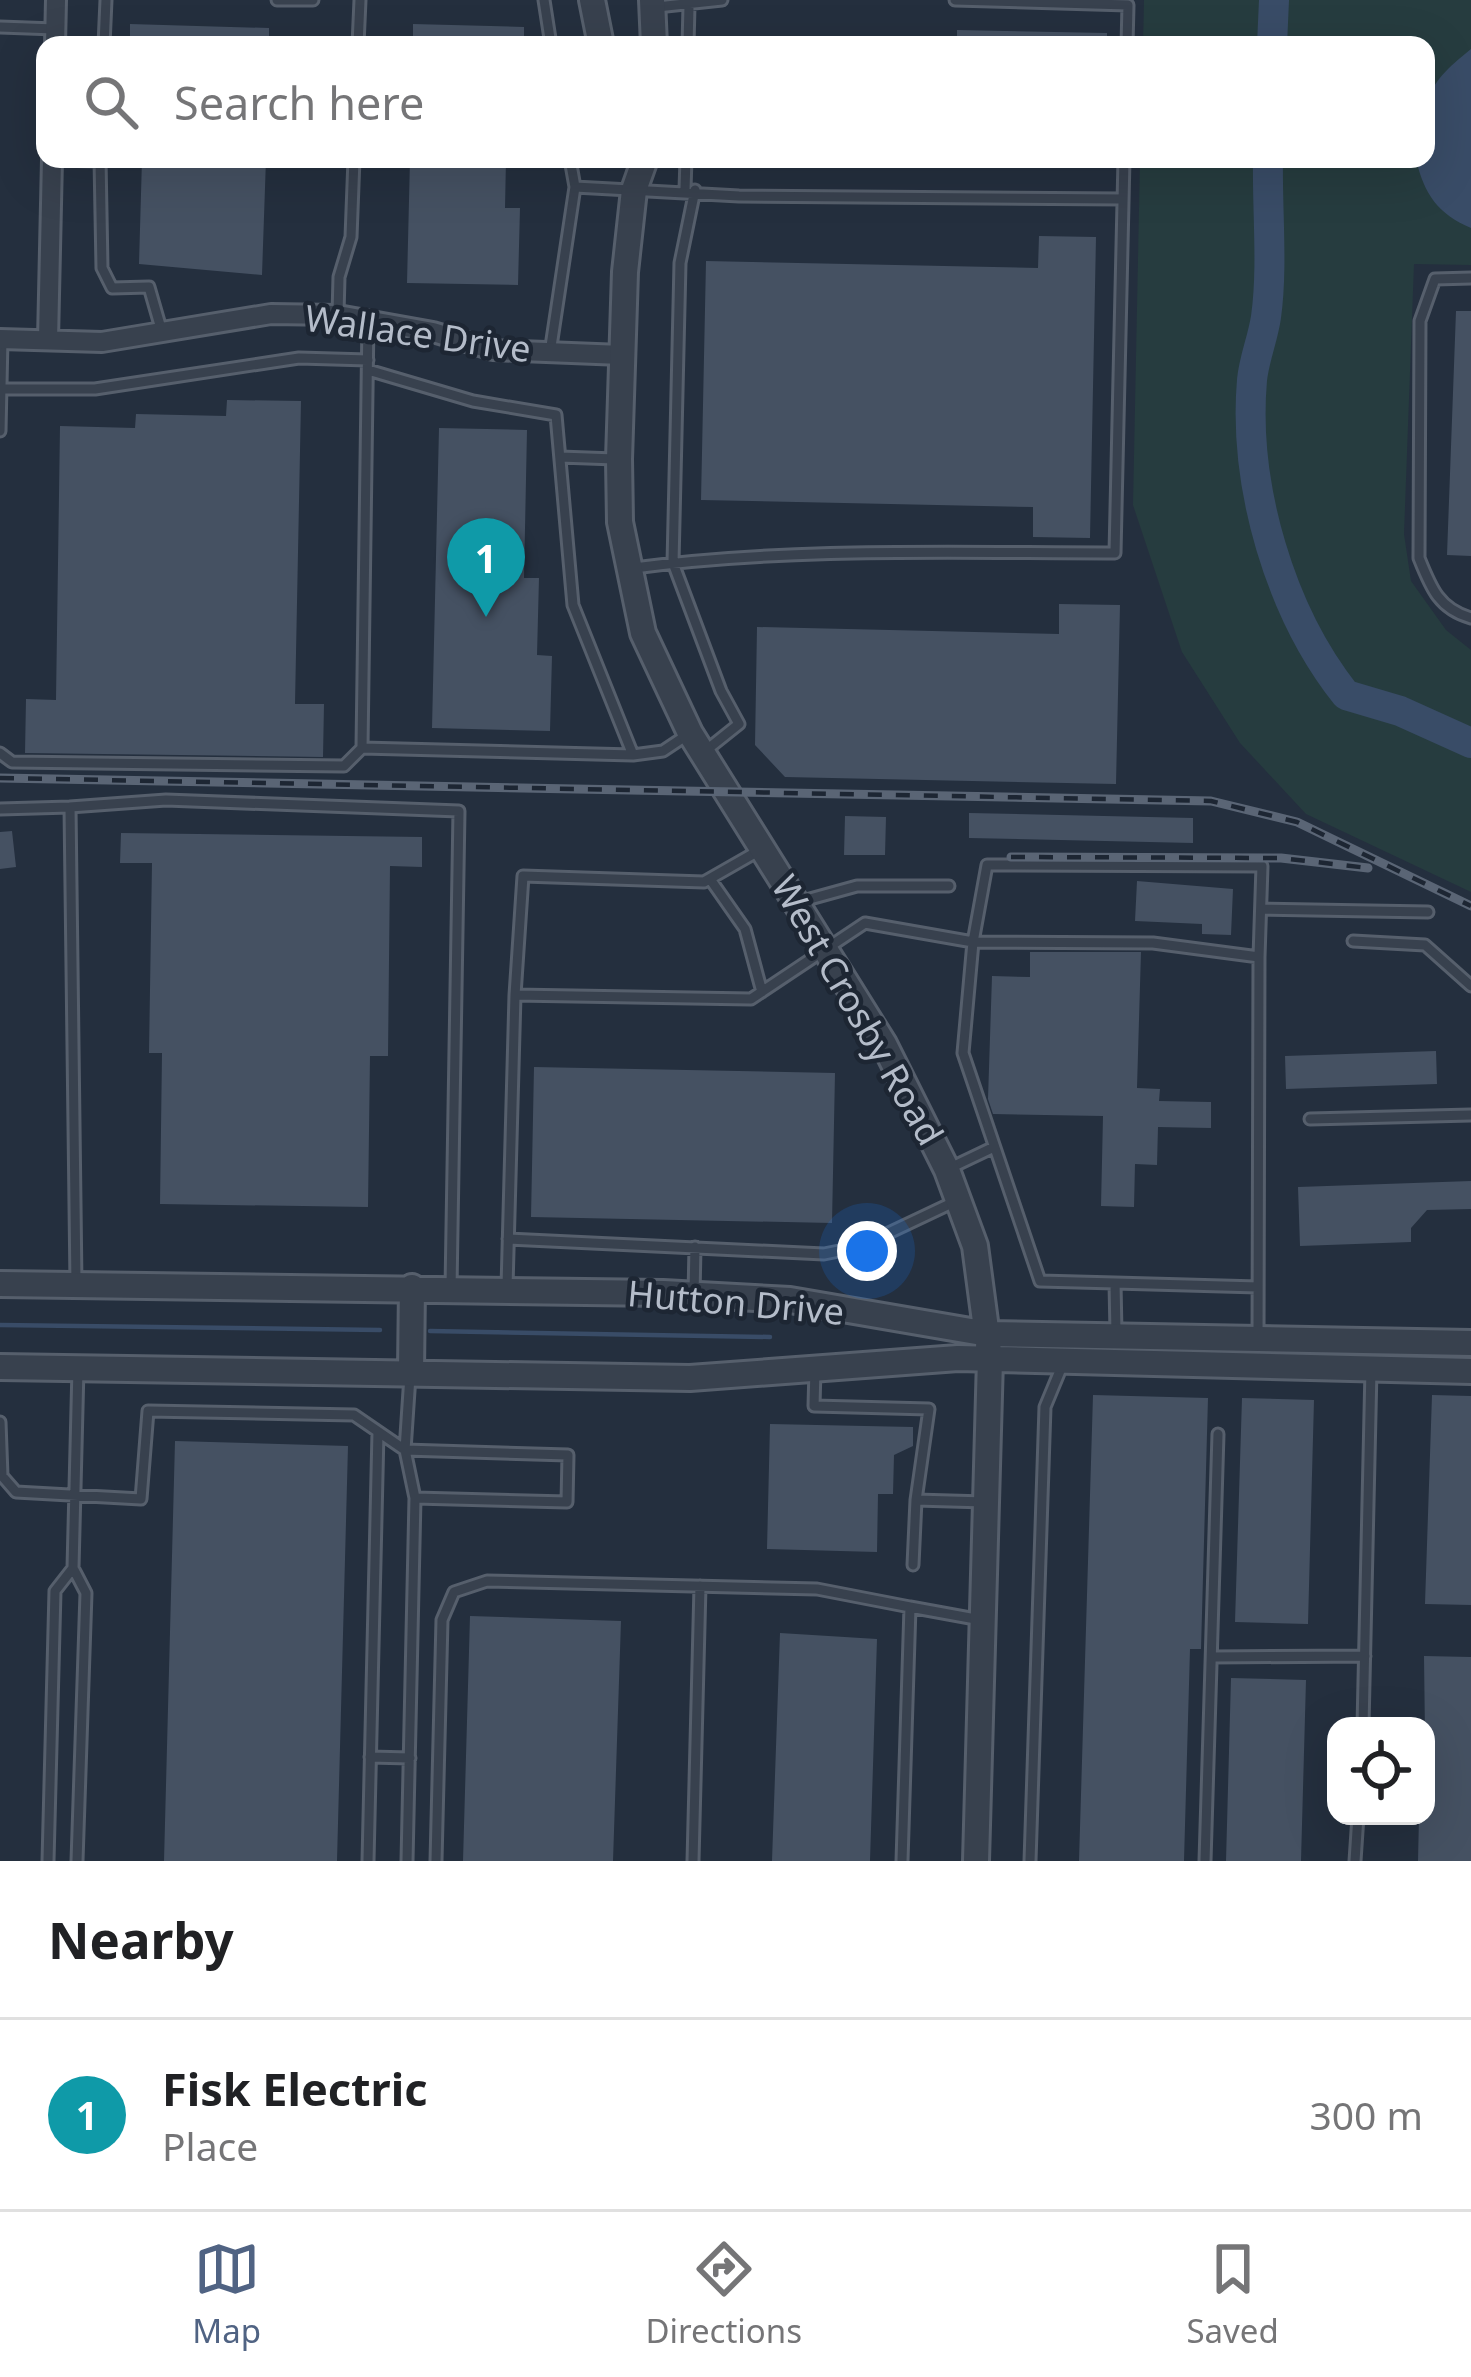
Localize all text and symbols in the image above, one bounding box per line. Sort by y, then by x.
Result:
search box [36,36,1435,168]
icon: search [78,69,144,135]
text: Search here [174,72,424,133]
street label: Wallace Drive [302,293,534,373]
pin: 1 [447,518,525,617]
street label: West Crosby Road [761,866,955,1154]
your location [837,1221,897,1281]
street label: Hutton Drive [626,1268,846,1336]
map controls [1327,1717,1435,1825]
button: locate [1327,1717,1435,1825]
text: Nearby [48,1904,234,1974]
text: Fisk Electric [162,2058,427,2119]
text: 1 [76,2088,98,2141]
text: 300 m [1309,2088,1423,2141]
text: Place [162,2119,258,2172]
tab: Map [192,2236,261,2353]
tab: Directions [645,2236,802,2353]
tab: Saved [1186,2236,1279,2353]

